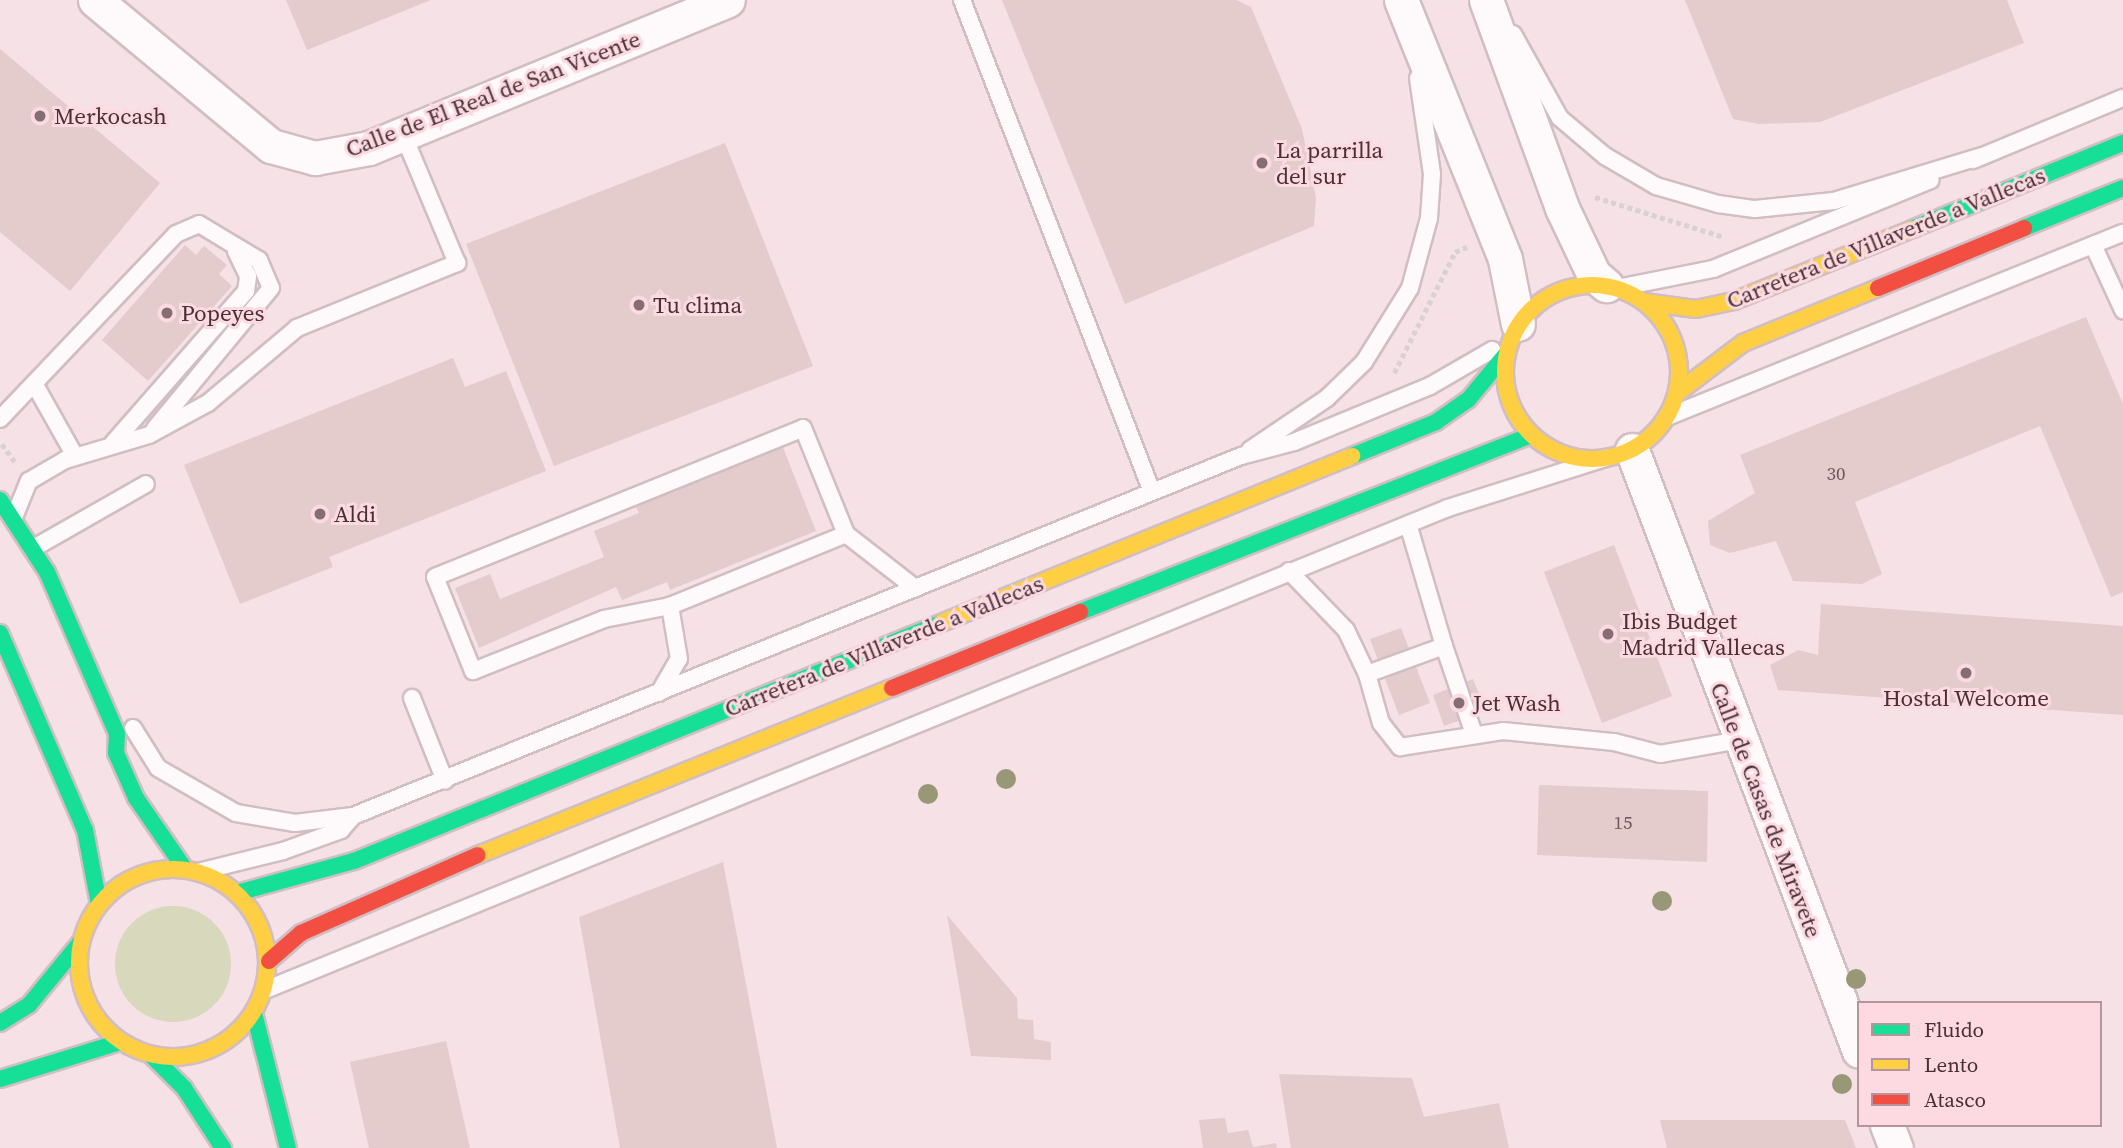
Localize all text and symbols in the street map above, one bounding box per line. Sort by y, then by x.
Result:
street label: Calle de El Real de San Vicente [342,25,644,163]
place label: Merkocash [54,102,167,130]
marker: Merkocash [32,108,48,124]
place label: La parrilla del sur [1276,136,1383,190]
marker: La parrilla del sur [1254,155,1270,171]
street label: Carretera de Villaverde a Vallecas [1722,161,2050,315]
place label: Tu clima [653,291,742,319]
marker: Tu clima [631,297,647,313]
place label: Popeyes [181,299,264,327]
marker: Popeyes [159,305,175,321]
house number: 30 [1827,463,1845,485]
place label: Aldi [334,500,376,528]
marker: Aldi [312,506,328,522]
street label: Carretera de Villaverde a Vallecas [720,569,1048,723]
place label: Ibis Budget Madrid Vallecas [1622,607,1786,661]
marker: Ibis Budget Madrid Vallecas [1600,626,1616,642]
marker: Hostal Welcome [1958,665,1974,681]
street label: Calle de Casas de Miravete [1705,679,1827,941]
place label: Hostal Welcome [1883,684,2049,712]
place label: Jet Wash [1473,689,1562,717]
marker: Jet Wash [1451,695,1467,711]
house number: 15 [1614,812,1632,834]
legend [1857,1001,2102,1127]
text: Fluido [1924,1015,1984,1044]
text: Lento [1924,1050,1978,1079]
text: Atasco [1924,1085,1986,1114]

